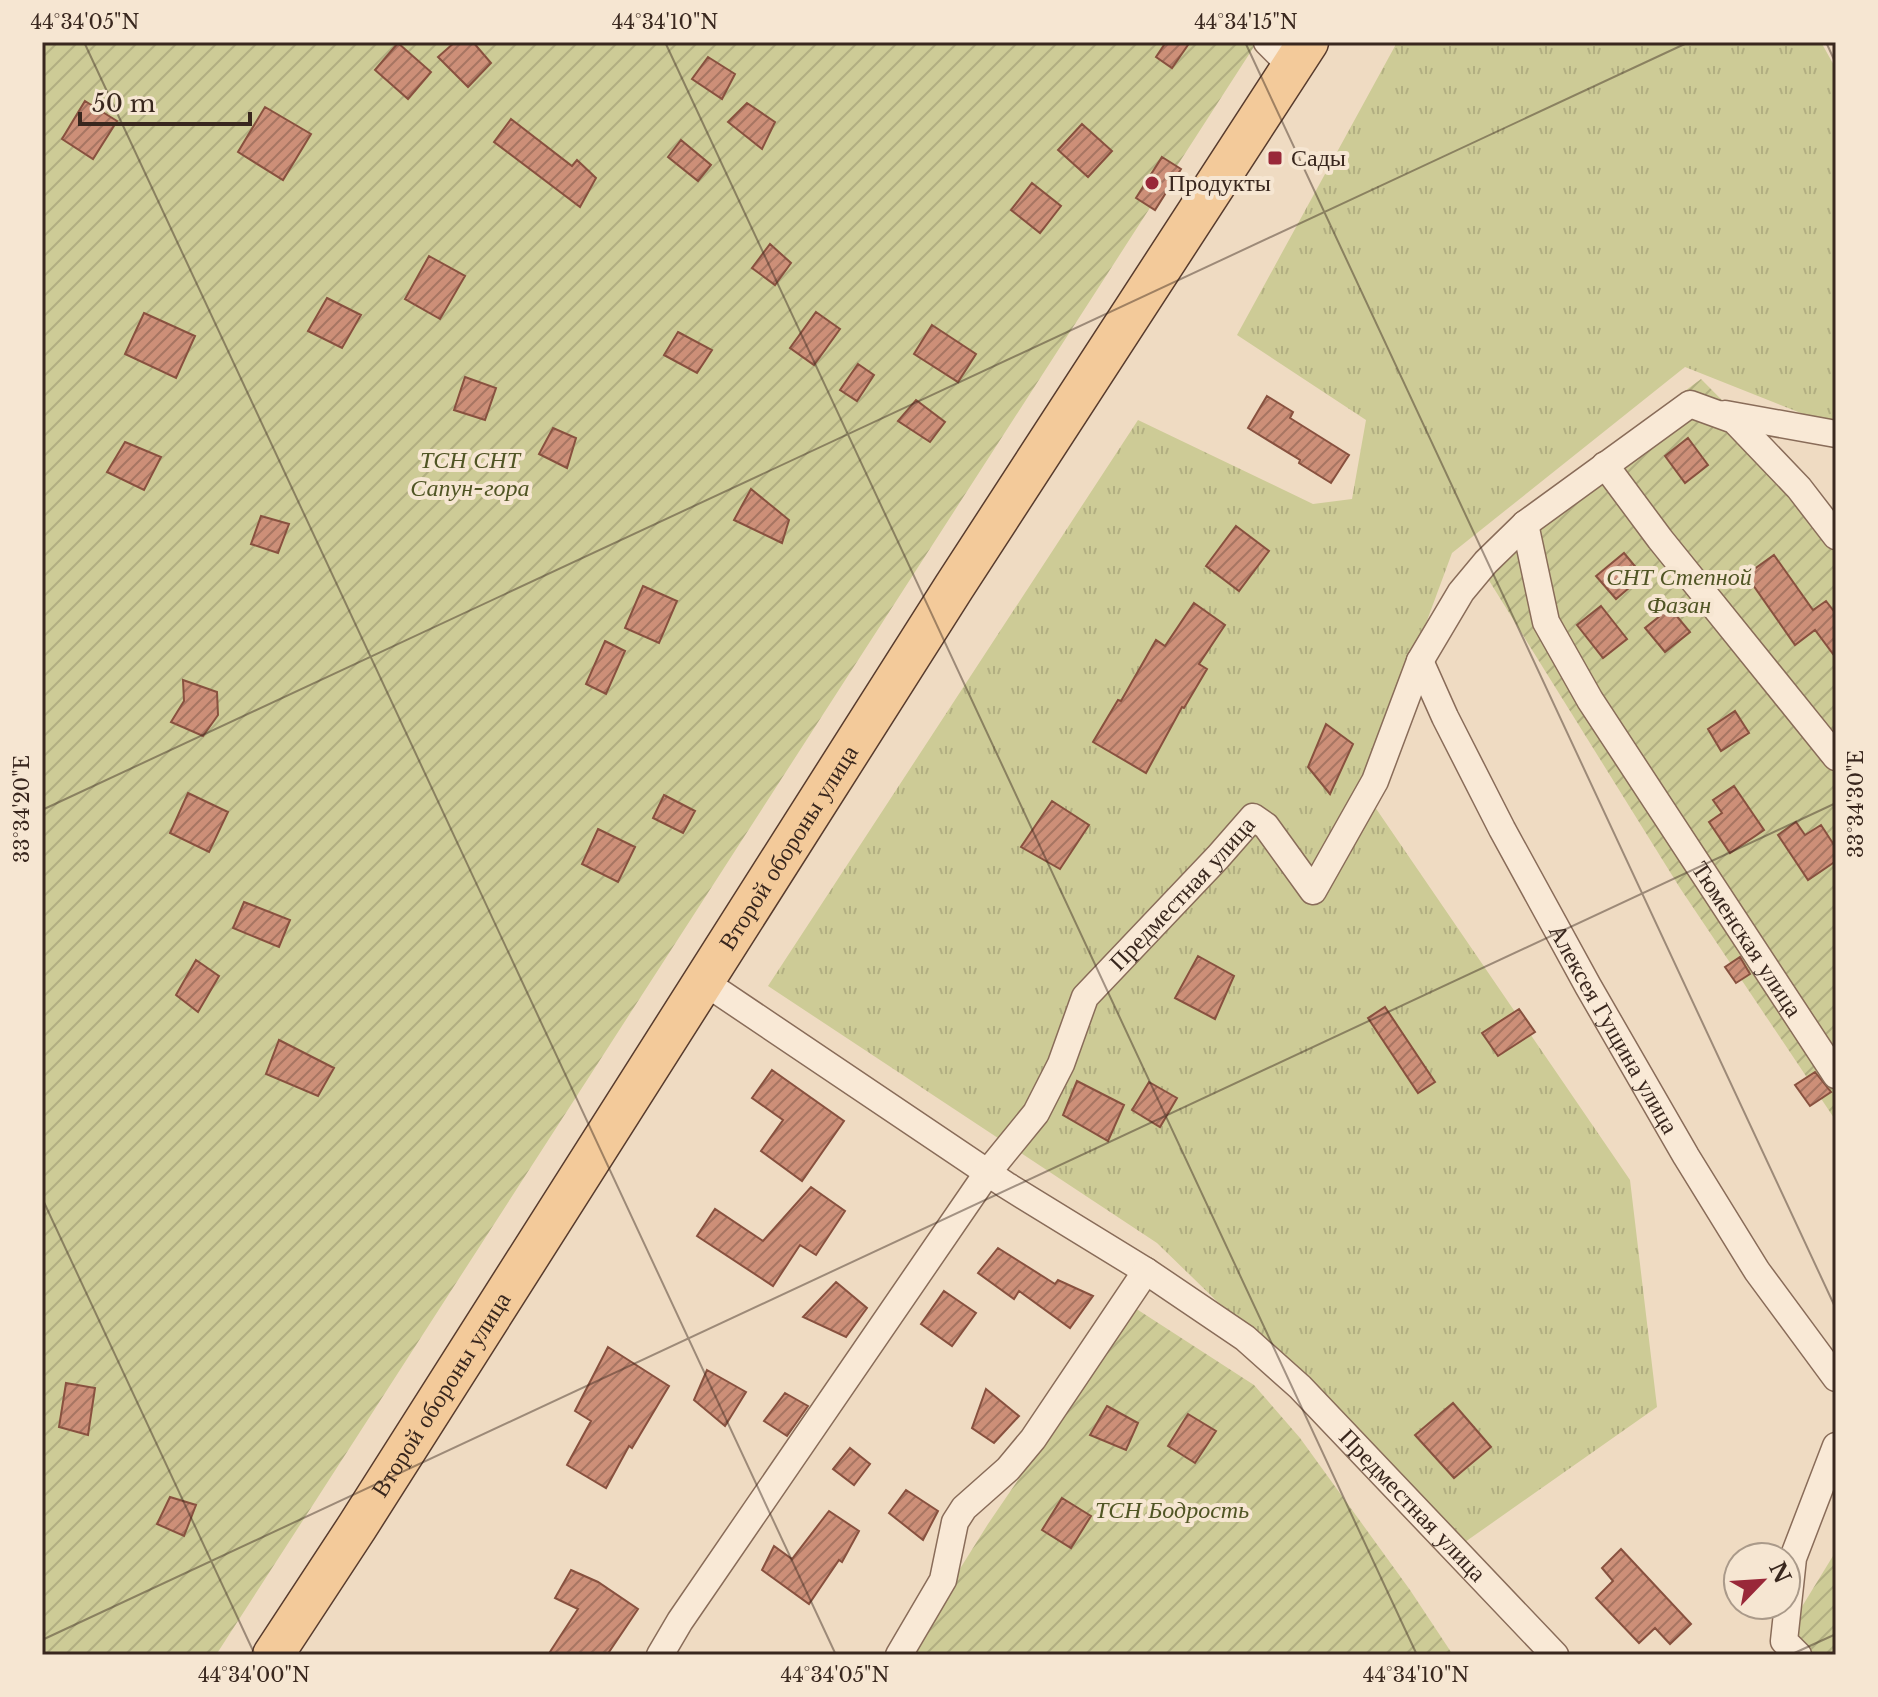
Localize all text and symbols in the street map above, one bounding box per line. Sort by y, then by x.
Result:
text: 44°34'05"N [31,10,140,34]
text: 44°34'10"N [612,10,718,34]
text: 44°34'15"N [1194,10,1298,34]
scale bar [80,76,250,126]
text: 50 m [92,89,156,118]
place label: Сады [1291,143,1346,172]
marker: Сады [1266,149,1284,167]
place label: Продукты [1168,168,1271,197]
marker: Продукты [1143,174,1161,192]
park label: ТСН СНТ Сапун-гора [410,445,530,502]
park label: СНТ Степной Фазан [1606,562,1752,619]
street label: Второй обороны улица [712,739,864,955]
text: 33°34'30"E [1844,750,1868,858]
text: 33°34'20"E [10,755,34,863]
street label: Предместная улица [1103,810,1261,976]
street label: Тюменская улица [1686,856,1809,1022]
street label: Алексея Гущина улица [1543,919,1685,1139]
street label: Второй обороны улица [365,1286,517,1502]
street label: Предместная улица [1333,1422,1493,1588]
park label: ТСН Бодрость [1095,1495,1249,1524]
north arrow [1722,1541,1802,1621]
text: N [1763,1558,1796,1588]
text: 44°34'00"N [198,1663,310,1687]
text: 44°34'05"N [781,1663,890,1687]
text: 44°34'10"N [1363,1663,1469,1687]

